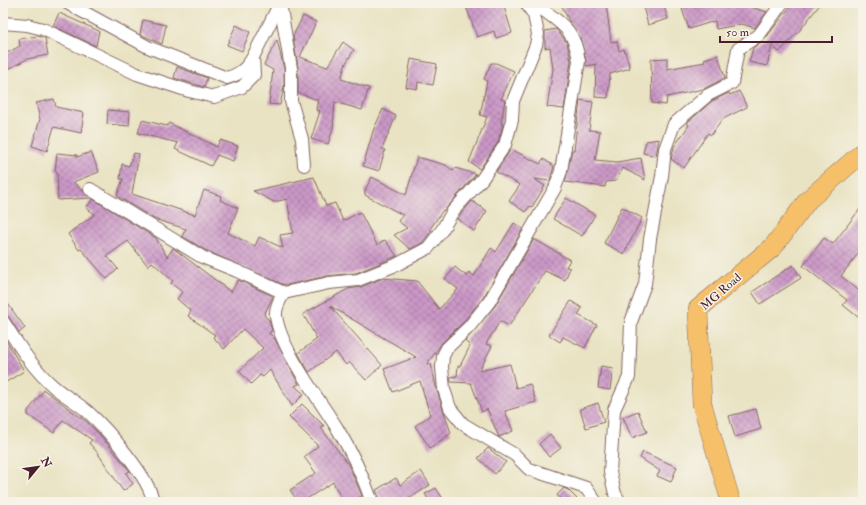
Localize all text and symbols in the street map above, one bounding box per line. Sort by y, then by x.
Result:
scale bar [720,18,832,44]
text: 50 m [726,25,750,40]
street label: MG Road [698,270,745,314]
north arrow [18,447,58,487]
text: N [38,454,55,471]

